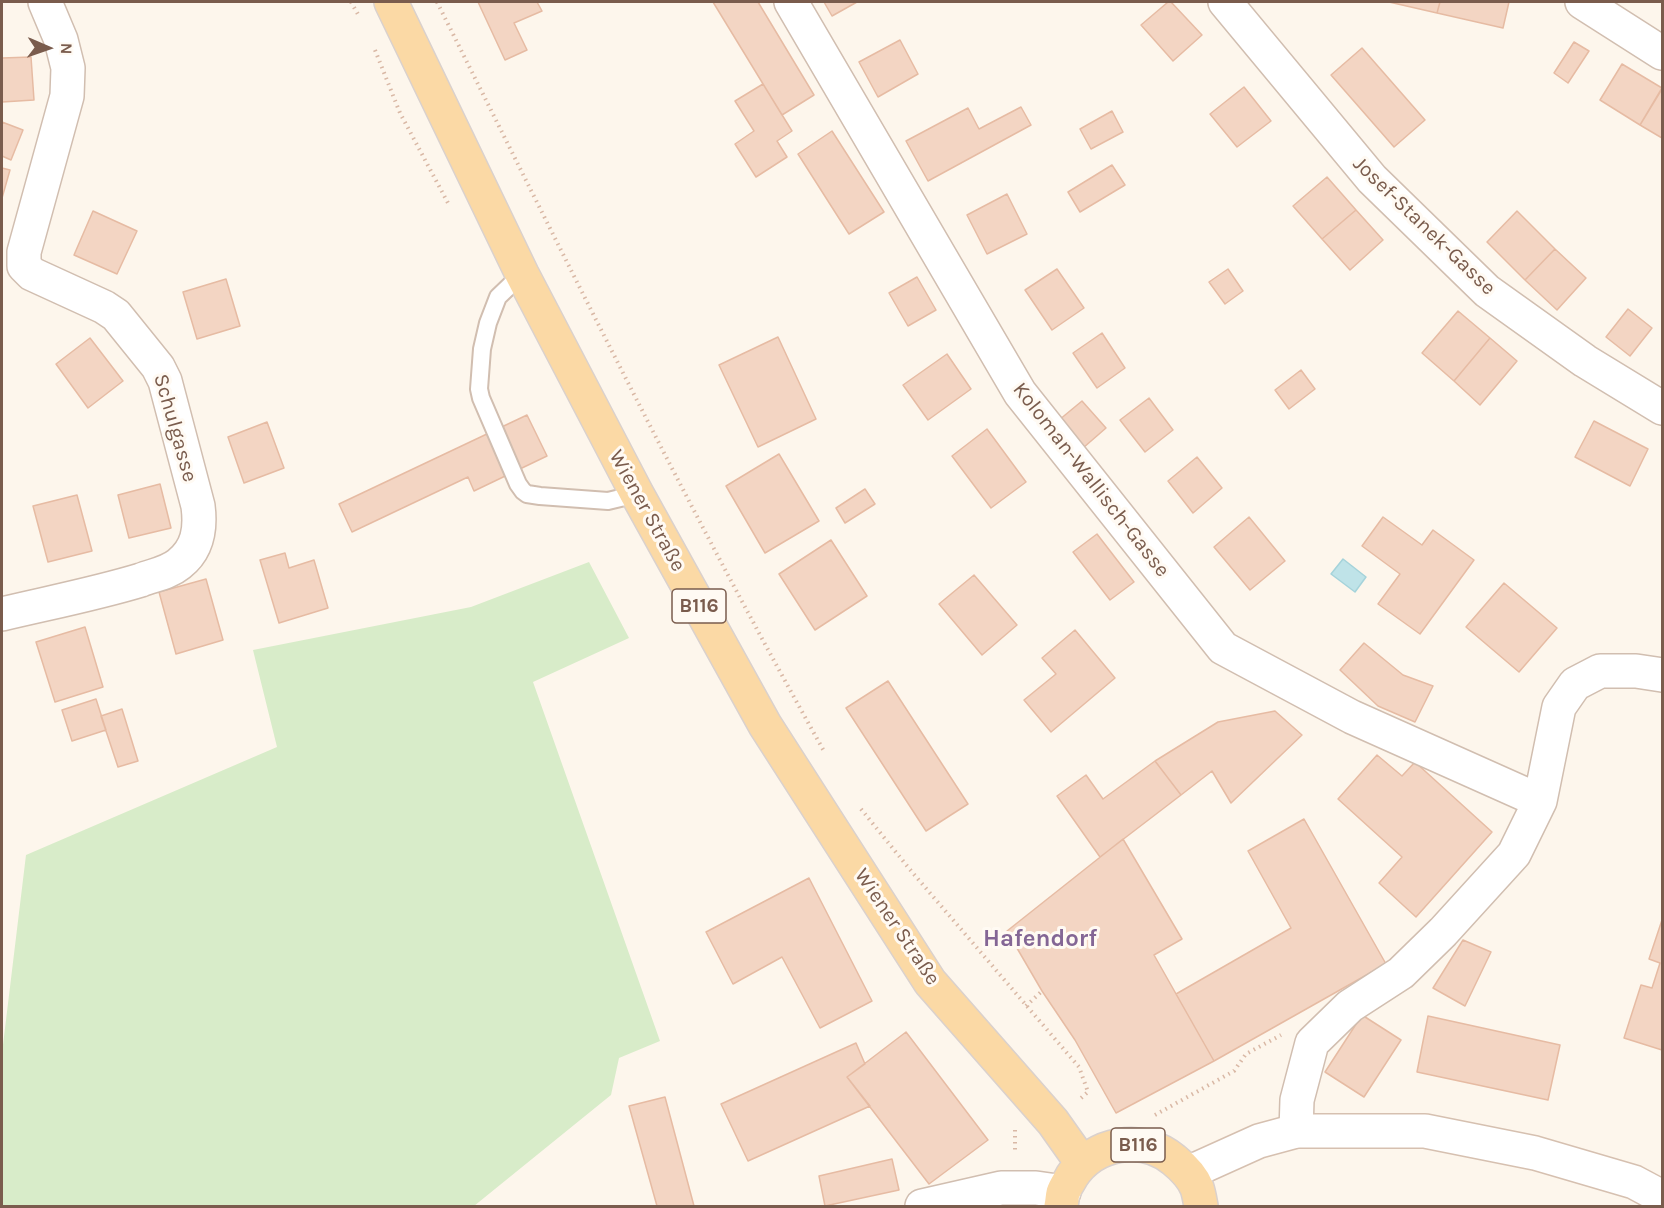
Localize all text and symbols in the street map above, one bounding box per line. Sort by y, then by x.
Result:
north arrow [18,18,78,78]
text: N [57,43,76,55]
street label: Josef-Stanek-Gasse [1347,151,1501,301]
street label: Schulgasse [148,371,202,485]
street label: Koloman-Wallisch-Gasse [1007,378,1175,582]
street label: Wiener Straße [603,446,691,576]
road number: B116 [672,589,726,623]
street label: Wiener Straße [849,864,945,990]
district label: Hafendorf [983,925,1097,953]
road number: B116 [1111,1128,1165,1162]

